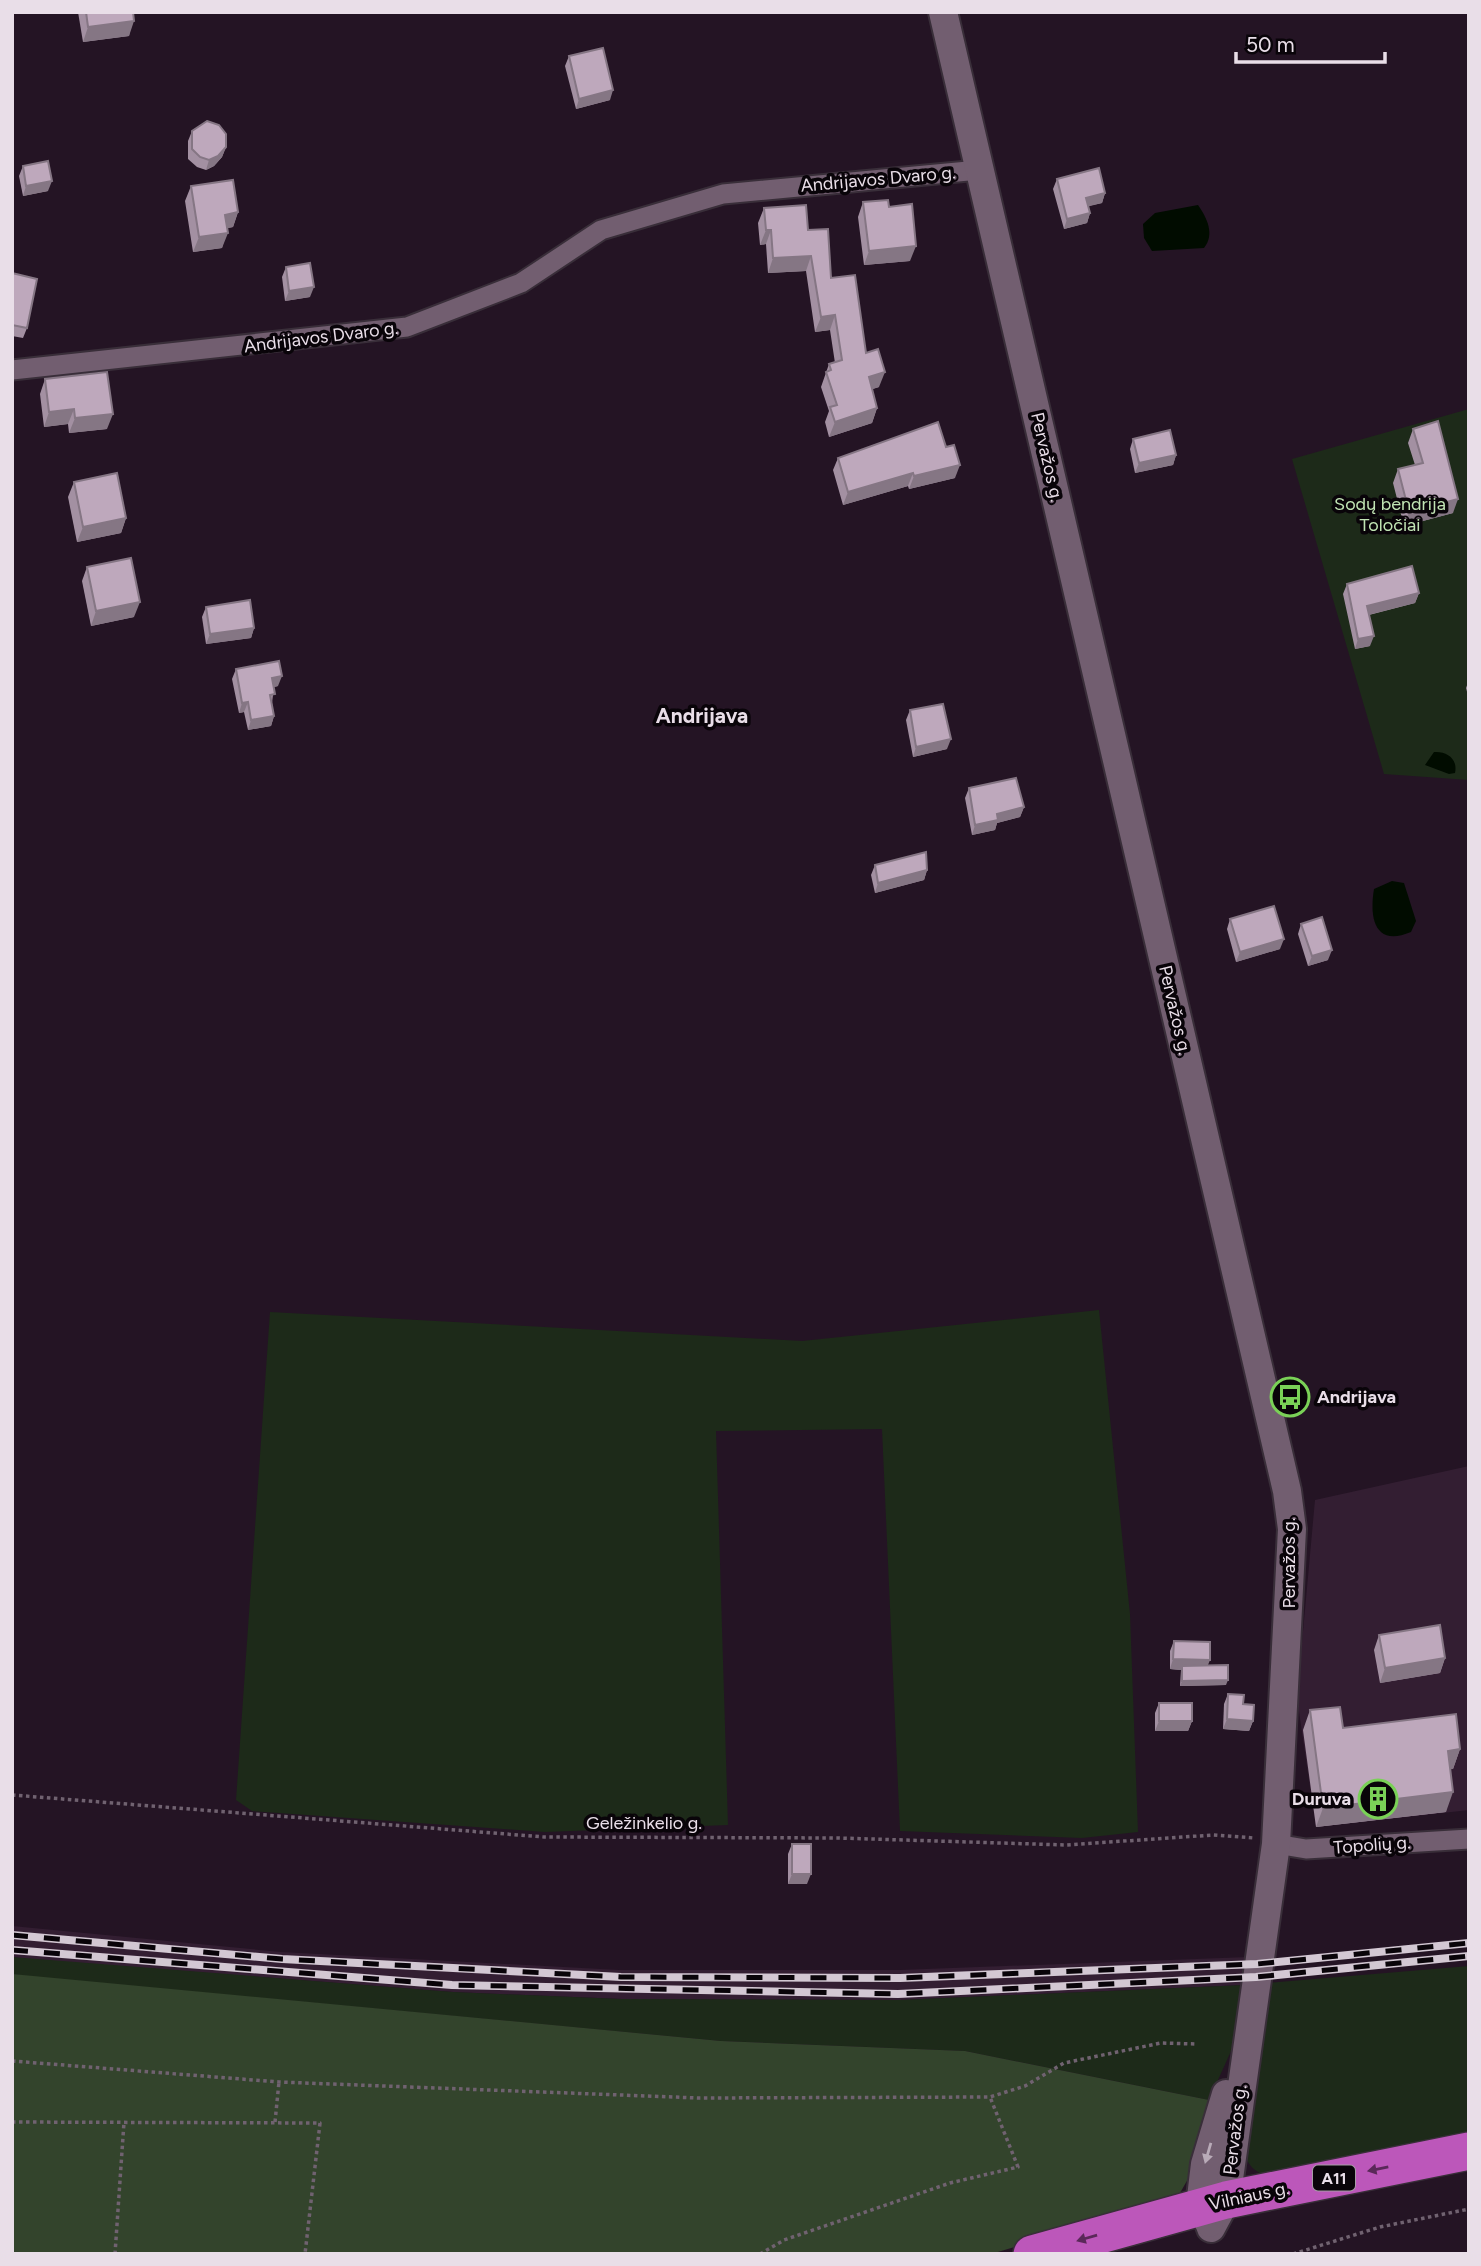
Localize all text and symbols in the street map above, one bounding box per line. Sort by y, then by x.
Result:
scale bar [1236,21,1385,65]
text: 50 m [1246,32,1295,57]
street label: Andrijavos Dvaro g. [800,161,956,197]
street label: Andrijavos Dvaro g. [243,317,399,357]
street label: Pervažos g. [1026,410,1068,504]
park label: Sodų bendrija Toločiai [1334,493,1446,536]
district label: Andrijava [656,703,748,728]
street label: Pervažos g. [1154,963,1196,1057]
bus stop icon: Andrijava [1269,1376,1311,1418]
place label: Andrijava [1317,1386,1396,1408]
street label: Pervažos g. [1278,1518,1300,1608]
building icon: Duruva [1357,1778,1399,1820]
place label: Duruva [1292,1788,1351,1810]
street label: Geležinkelio g. [586,1812,702,1834]
street label: Topolių g. [1333,1831,1411,1859]
street label: Pervažos g. [1219,2084,1251,2176]
one-way arrow [1203,2143,1213,2164]
one-way arrow [1367,2164,1389,2175]
road number: A11 [1313,2166,1355,2190]
street label: Vilniaus g. [1207,2177,1291,2215]
one-way arrow [1076,2233,1098,2244]

